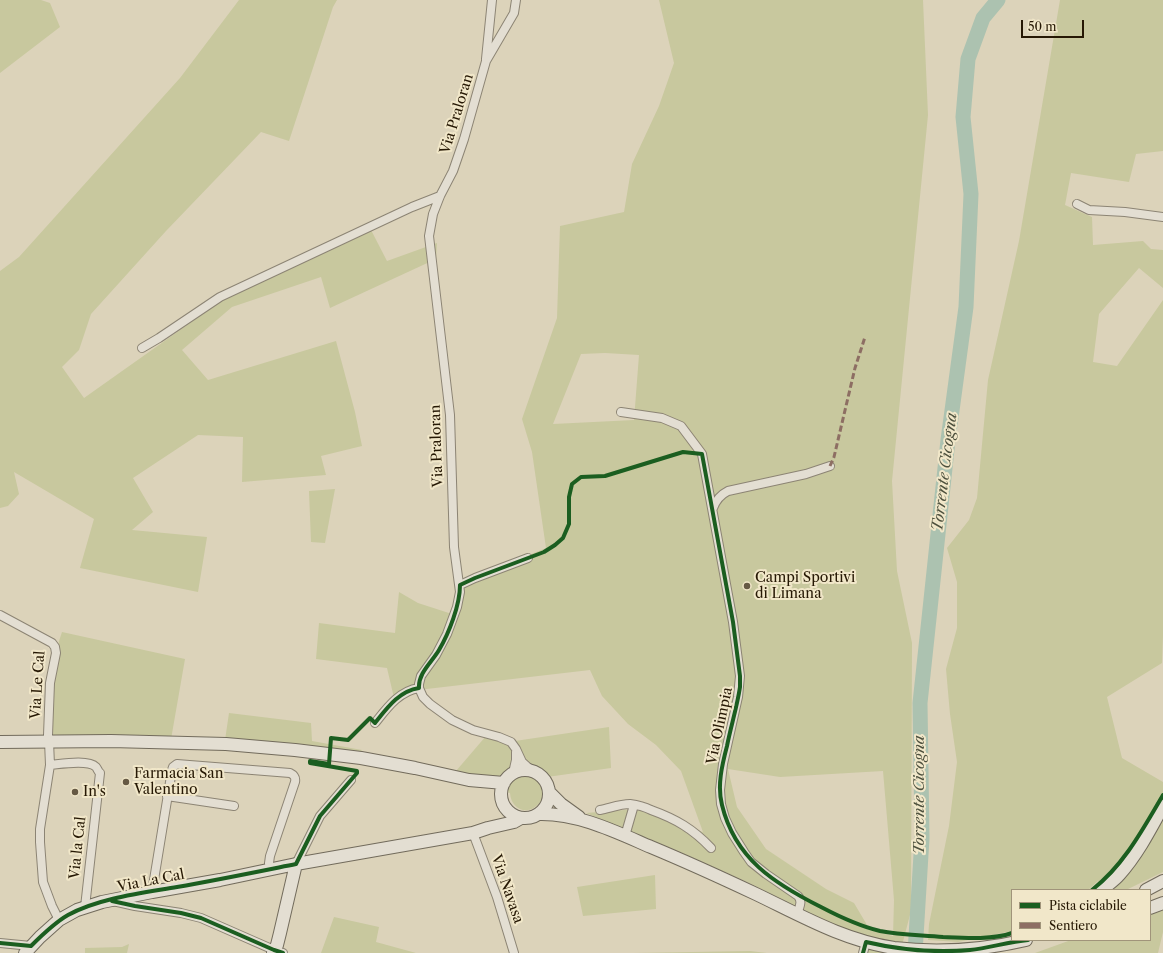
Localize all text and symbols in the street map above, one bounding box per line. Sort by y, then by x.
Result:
scale bar [1023,12,1086,38]
text: 50 m [1028,19,1057,34]
street label: Via Praloran [437,72,477,156]
street label: Via Praloran [427,404,447,488]
water label: Torrente Cicogna [929,412,961,532]
place label: Campi Sportivi di Limana [755,570,855,602]
marker: Campi Sportivi di Limana [742,581,752,591]
street label: Via Le Cal [27,650,49,720]
street label: Via Olimpia [704,686,736,766]
water label: Torrente Cicogna [911,735,929,855]
place label: Farmacia San Valentino [134,766,223,798]
marker: Farmacia San Valentino [121,777,131,787]
place label: In's [83,784,106,800]
marker: In's [70,787,80,797]
street label: Via la Cal [66,816,90,880]
street label: Via Navasa [487,852,527,926]
street label: Via La Cal [116,866,186,896]
legend [1011,889,1151,941]
text: Pista ciclabile [1049,898,1127,913]
text: Sentiero [1049,918,1097,933]

